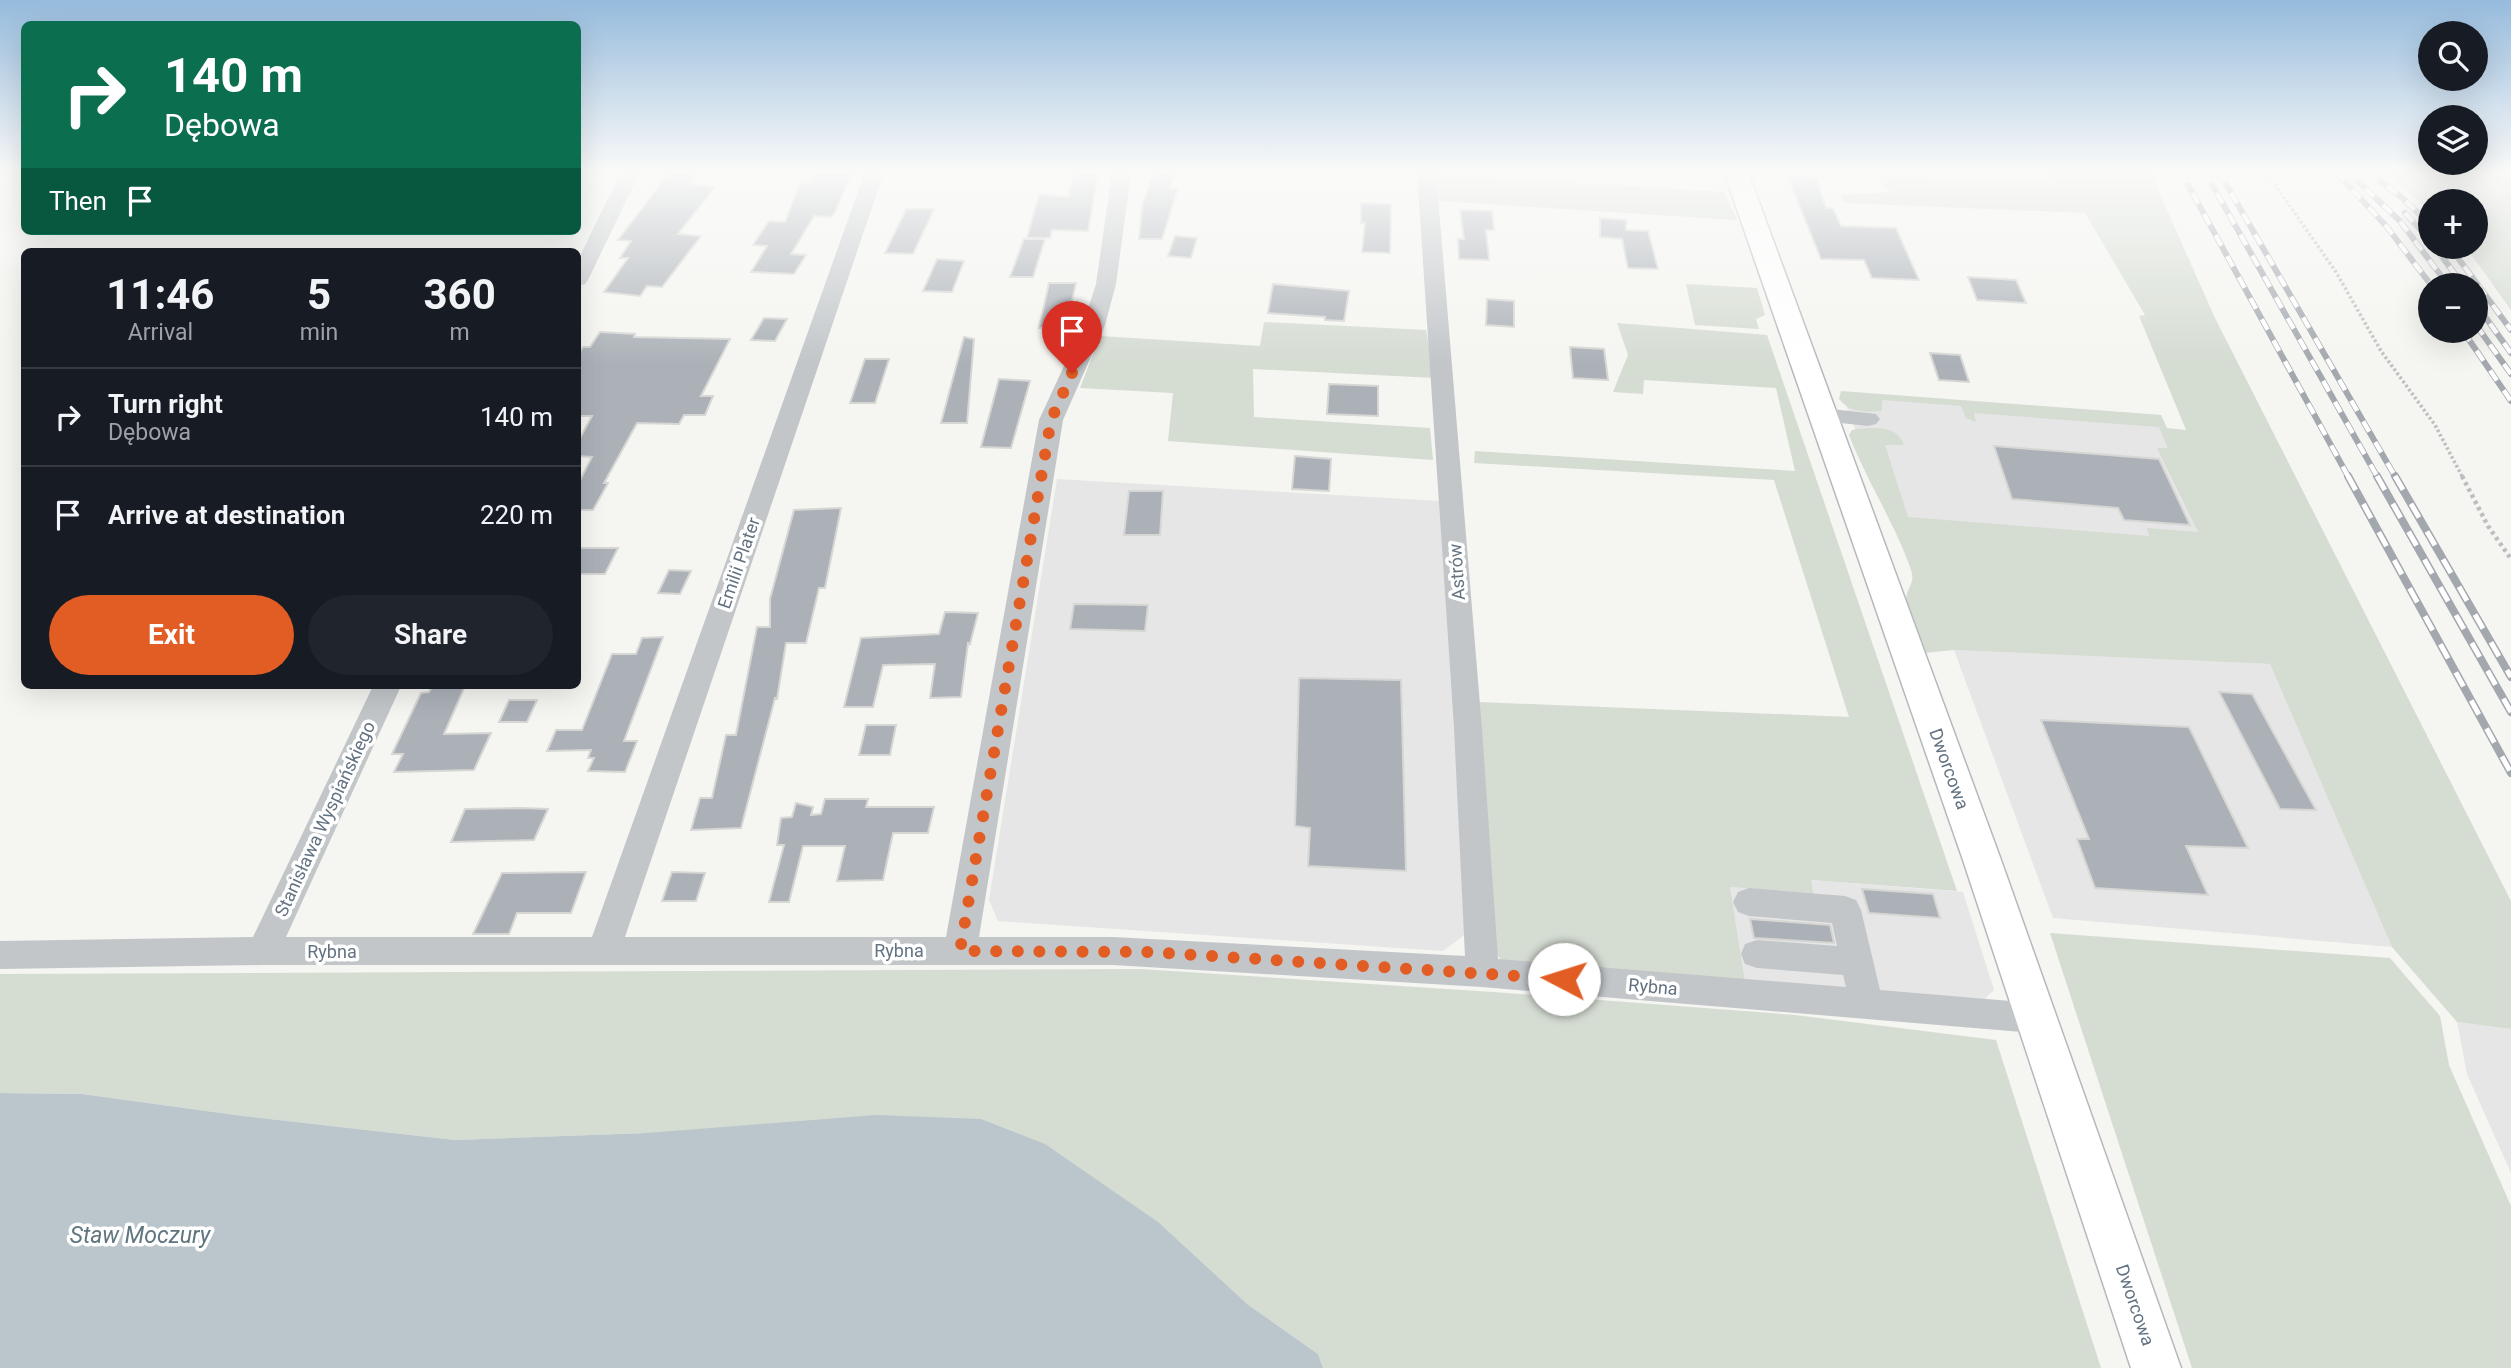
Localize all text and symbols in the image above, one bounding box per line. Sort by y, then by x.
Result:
map controls [2418,21,2488,343]
button: search [2418,21,2488,91]
text: 140 m [164,47,303,104]
icon: right [49,49,140,140]
button: layers [2418,105,2488,175]
text: Dębowa [164,106,280,144]
icon: arrive [121,182,159,220]
text: Then [49,186,107,216]
button: + [2418,189,2488,259]
text: 11:46 [106,270,214,319]
text: 5 [307,270,331,319]
text: 360 [423,270,496,319]
button: − [2418,273,2488,343]
pin [1042,301,1102,373]
icon: arrive [1053,312,1091,350]
text: Arrival [128,319,193,346]
text: min [300,319,338,346]
text: m [450,319,470,346]
text: Turn right [108,389,223,419]
icon: right [49,398,87,436]
text: 140 m [480,402,553,432]
text: Dębowa [108,419,191,446]
icon: arrive [49,496,87,534]
text: Arrive at destination [108,500,345,530]
text: 220 m [480,500,553,530]
street label: Emilii Plater [713,514,764,611]
street label: Astrów [1444,543,1469,601]
button: Exit [49,595,294,675]
button: Share [308,595,553,675]
street label: Stanisława Wyspiańskiego [270,718,379,920]
street label: Dworcowa [1925,726,1974,812]
street label: Rybna [874,940,924,961]
street label: Rybna [307,941,357,962]
position arrow [1527,942,1601,1016]
street label: Rybna [1627,974,1679,999]
water label: Staw Moczury [70,1222,212,1249]
street label: Dworcowa [2112,1261,2159,1348]

